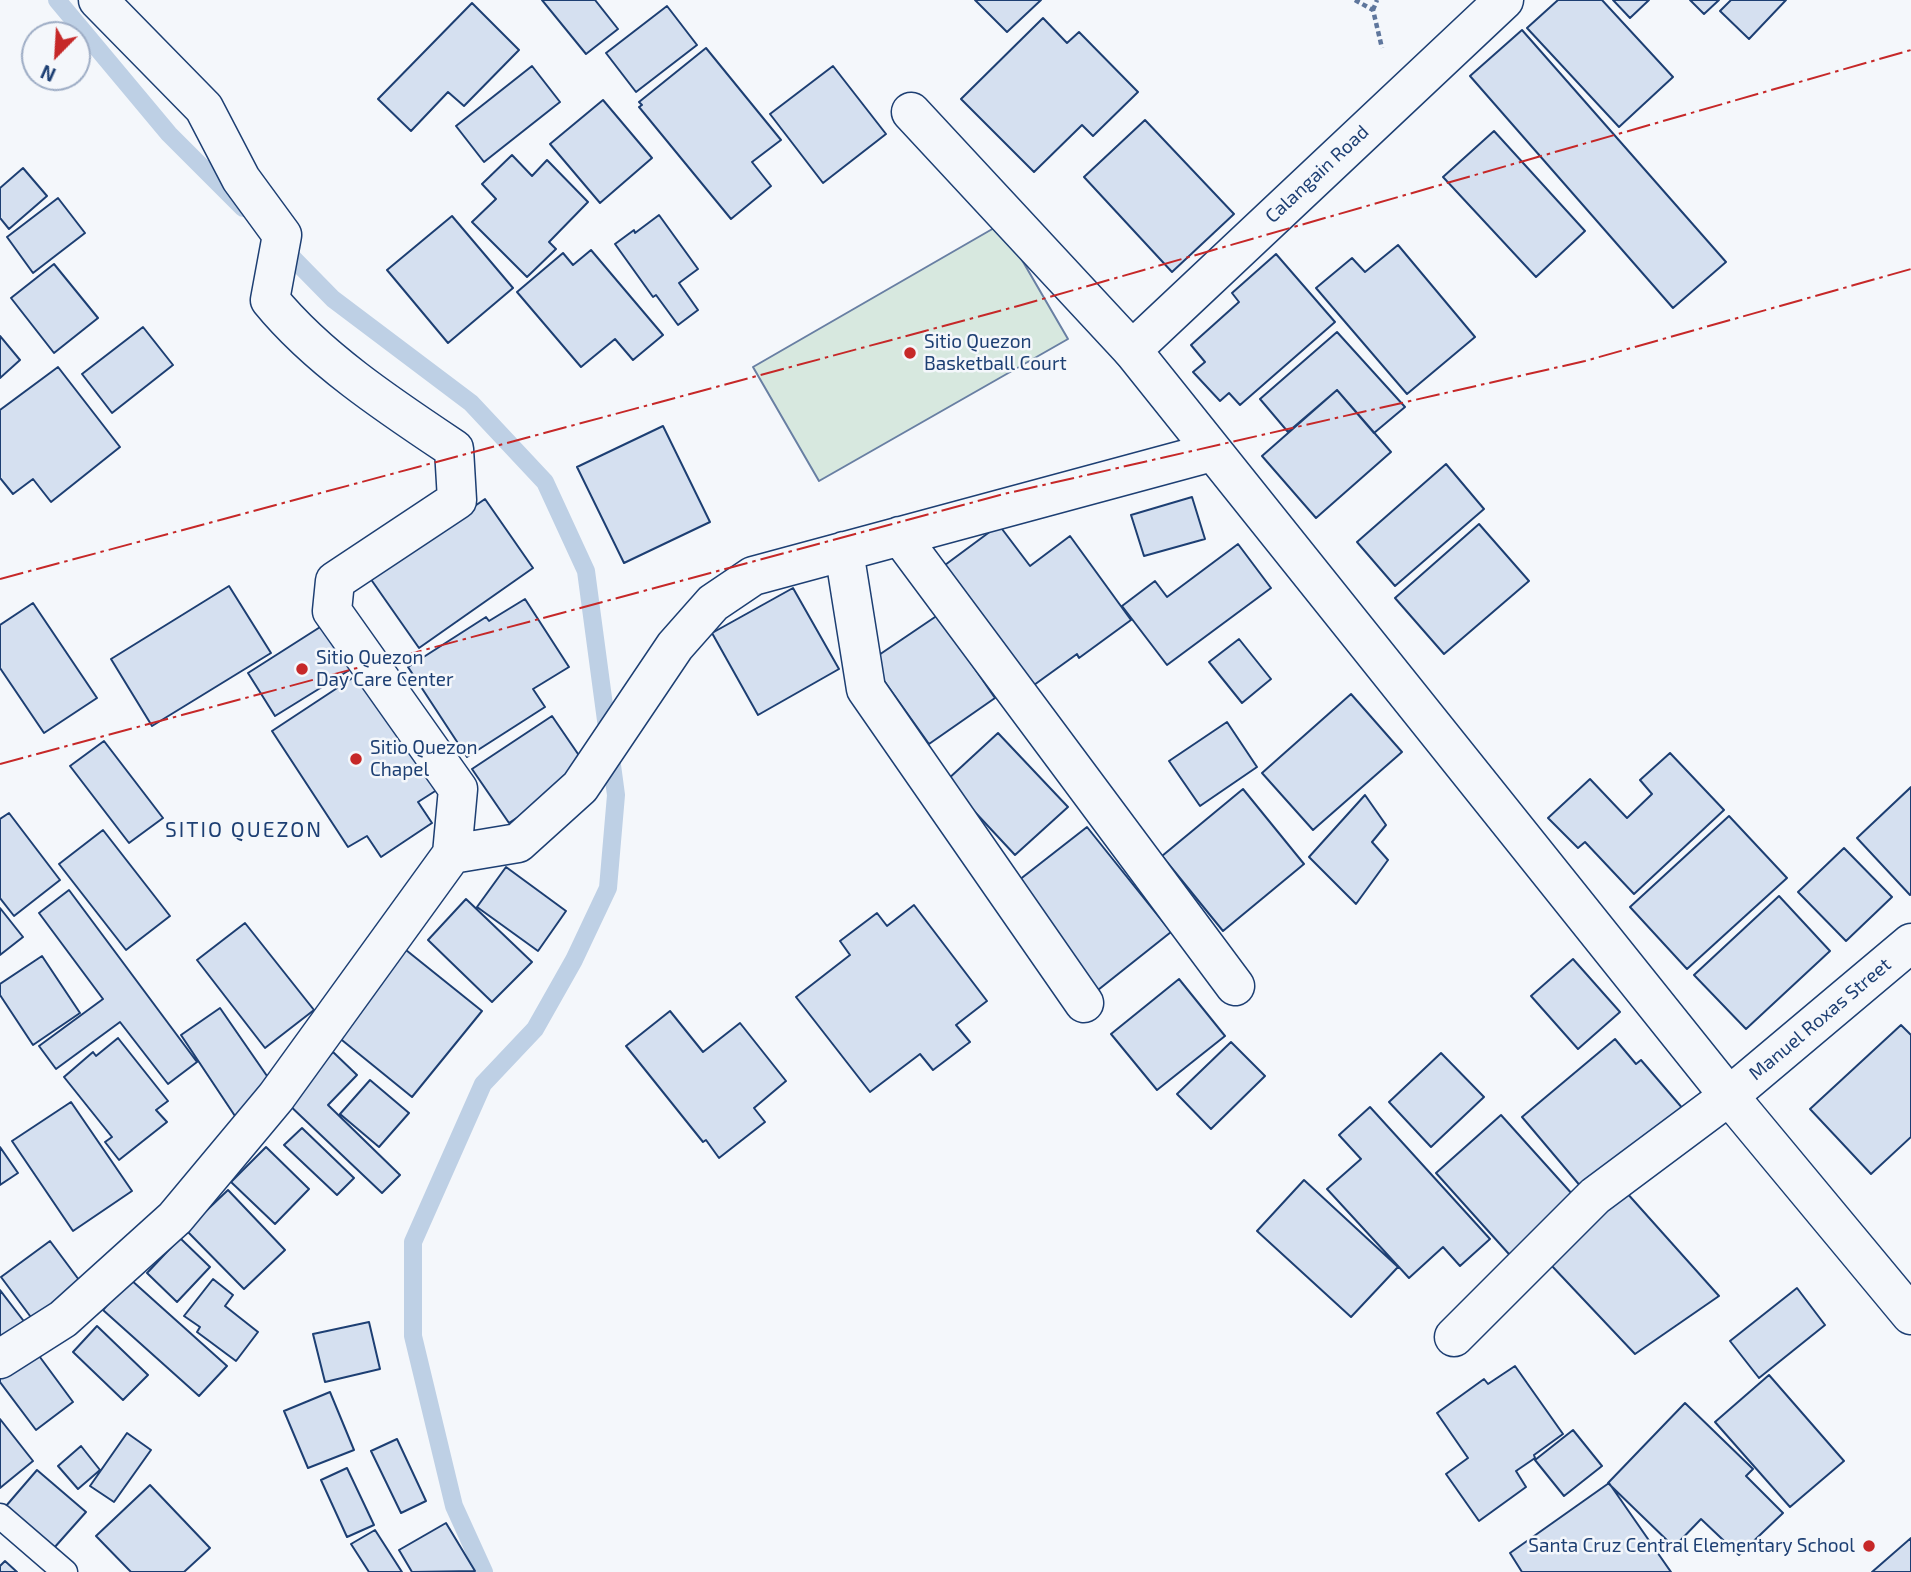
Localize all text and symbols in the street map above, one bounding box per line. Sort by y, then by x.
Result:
north arrow [21,21,91,91]
text: N [37,61,59,87]
street label: Calangain Road [1261,120,1373,228]
place label: Sitio Quezon Basketball Court [924,331,1067,375]
marker: Sitio Quezon Basketball Court [902,345,918,361]
place label: Sitio Quezon Day Care Center [316,647,454,691]
marker: Sitio Quezon Day Care Center [294,661,310,677]
place label: Sitio Quezon Chapel [370,737,478,781]
marker: Sitio Quezon Chapel [348,751,364,767]
district label: SITIO QUEZON [166,817,322,843]
street label: Manuel Roxas Street [1744,953,1896,1085]
place label: Santa Cruz Central Elementary School [1528,1535,1855,1557]
marker: Santa Cruz Central Elementary School [1861,1538,1877,1554]

